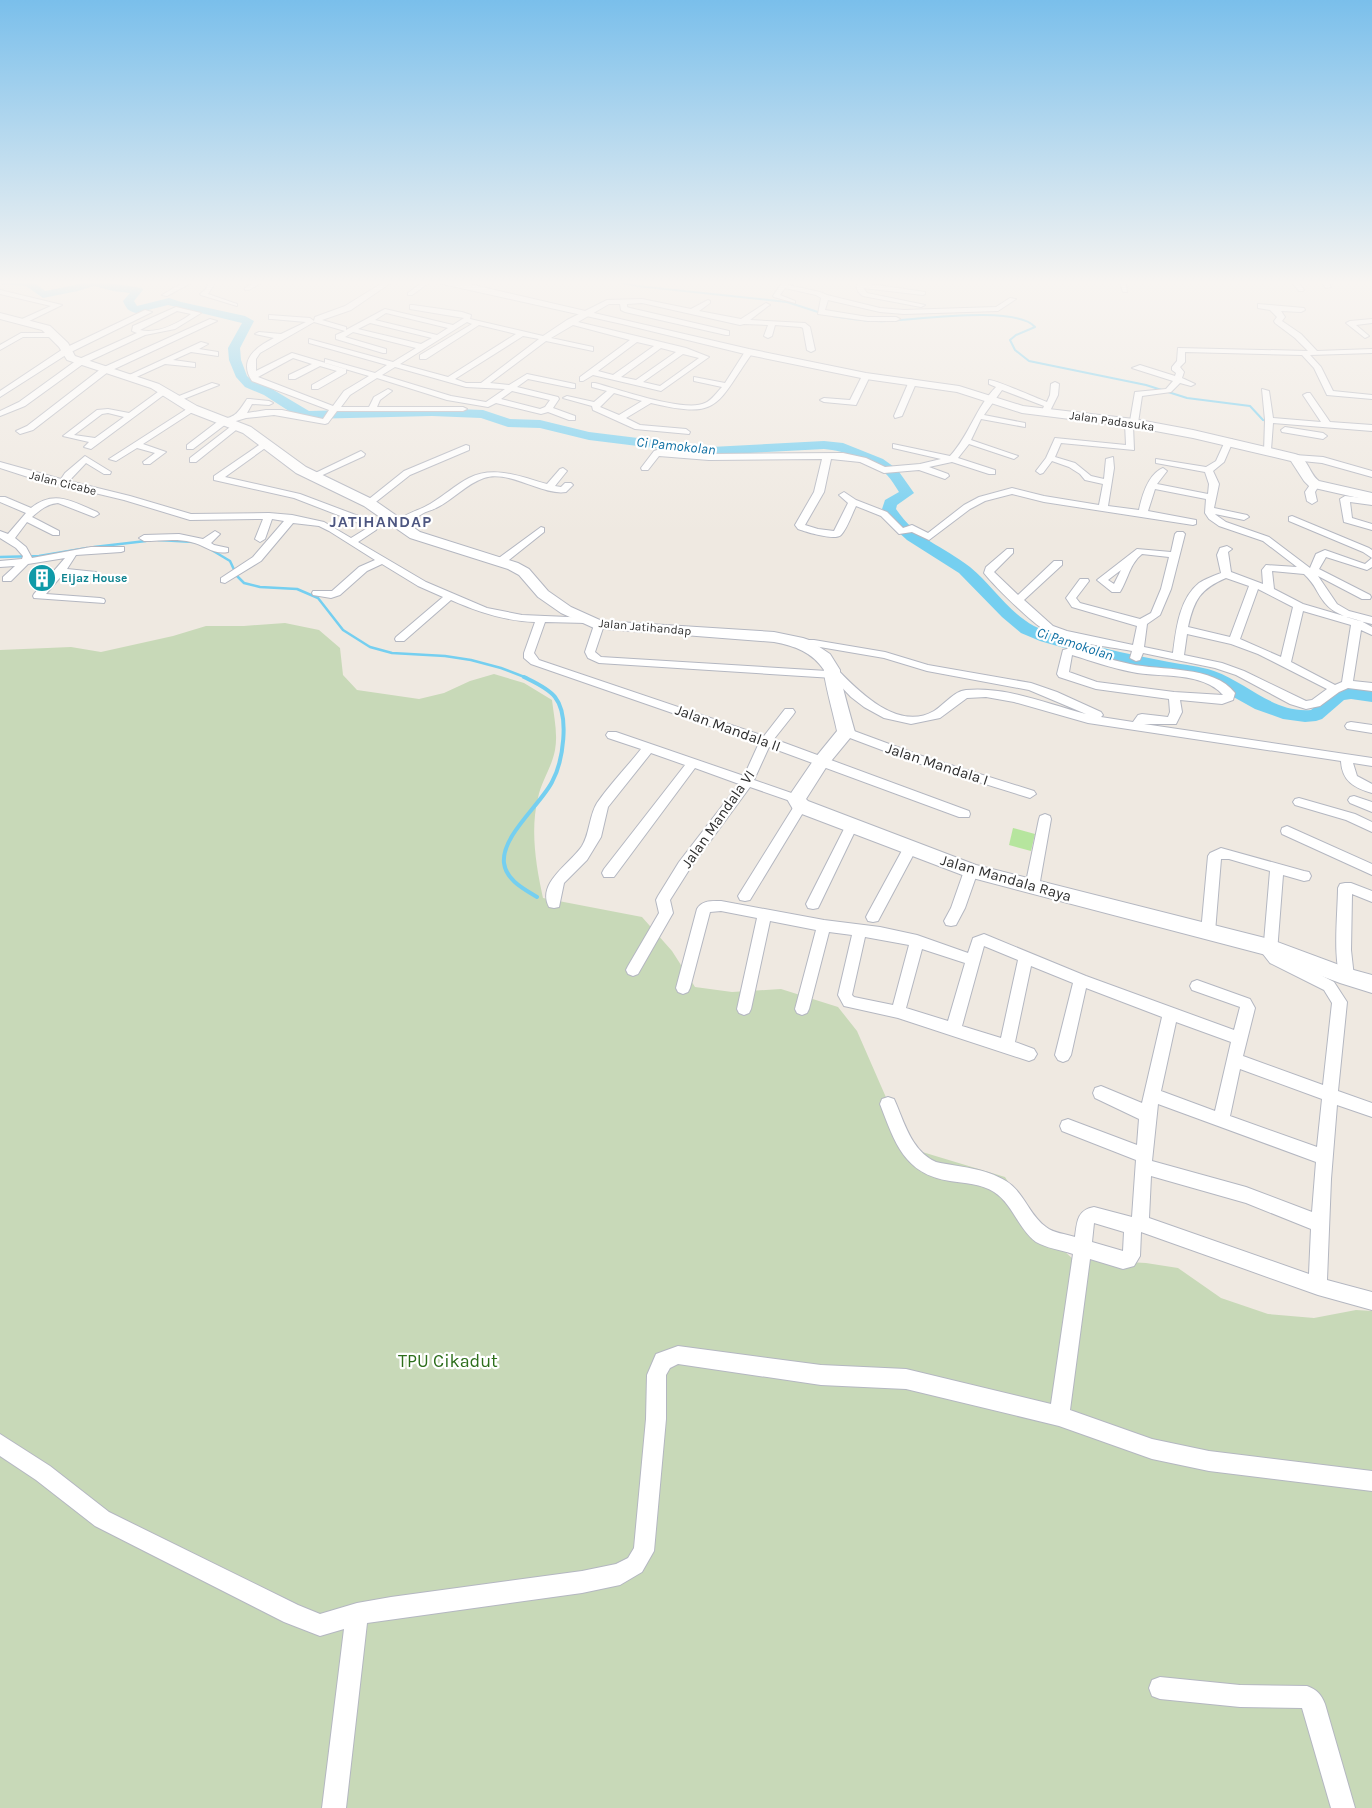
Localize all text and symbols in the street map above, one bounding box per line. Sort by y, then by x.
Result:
street label: Jalan Padasuka [1069,408,1155,434]
water label: Ci Pamokolan [636,433,716,459]
street label: Jalan Cicabe [28,468,98,498]
district label: JATIHANDAP [330,512,432,531]
building icon: Eijaz House [27,563,57,593]
place label: Eijaz House [61,571,127,585]
street label: Jalan Jatihandap [598,616,692,638]
water label: Ci Pamokolan [1035,624,1115,664]
street label: Jalan Mandala II [673,701,783,755]
street label: Jalan Mandala I [883,739,991,789]
street label: Jalan Mandala VI [678,767,758,871]
street label: Jalan Mandala Raya [939,851,1073,905]
park label: TPU Cikadut [398,1350,498,1372]

